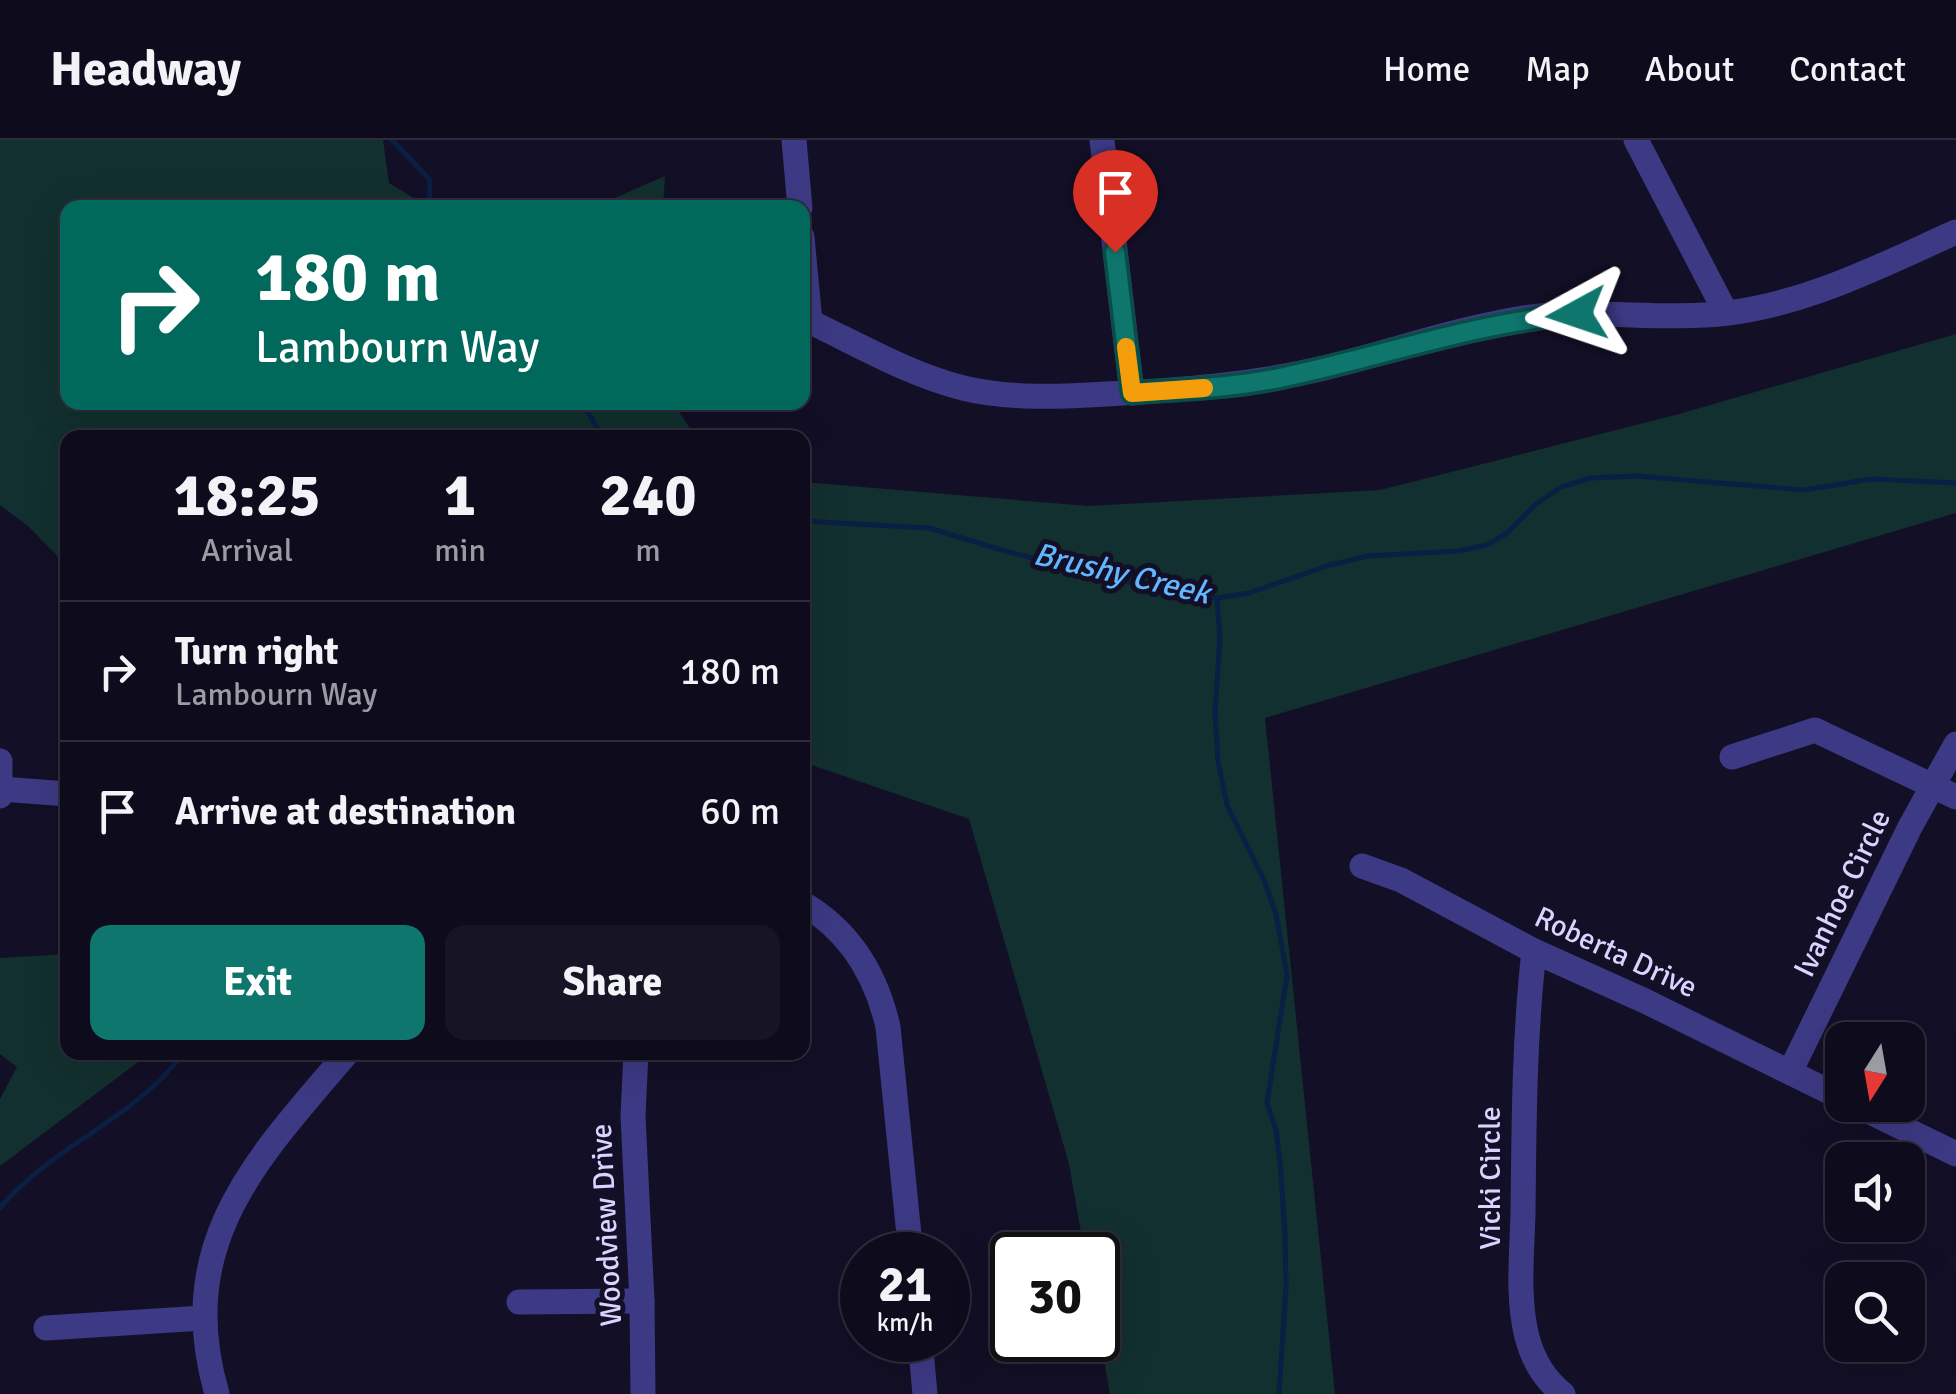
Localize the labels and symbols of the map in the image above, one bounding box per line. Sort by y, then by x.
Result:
pin [1073,150,1158,253]
position arrow [1525,262,1629,366]
water label: Brushy Creek [1030,534,1217,613]
street label: Ivanhoe Circle [1786,803,1899,983]
street label: Roberta Drive [1529,899,1703,1006]
north arrow [1825,1022,1925,1122]
street label: Vicki Circle [1472,1106,1509,1250]
street label: Woodview Drive [583,1123,630,1327]
speed limit sign: 30 [990,1232,1120,1362]

